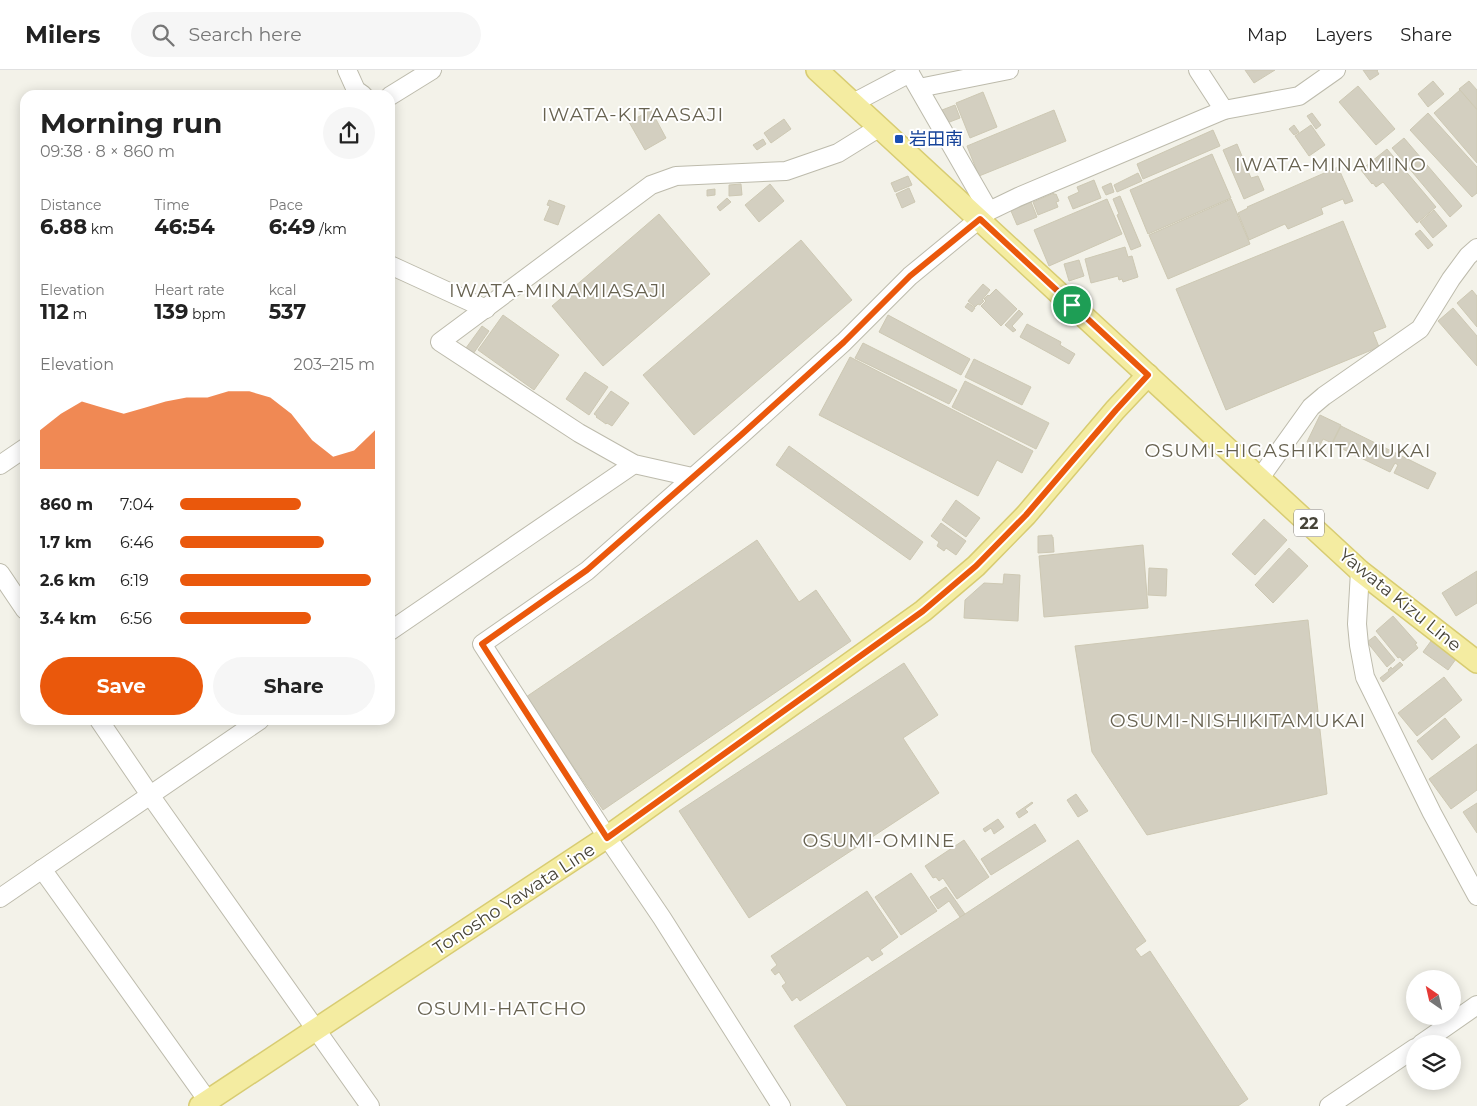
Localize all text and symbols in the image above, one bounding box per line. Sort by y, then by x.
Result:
search box [131,12,481,57]
text: Milers [25,20,101,49]
icon: search [149,21,177,49]
text: Search here [189,23,302,46]
text: Map [1247,24,1287,46]
text: Layers [1315,24,1372,46]
text: Share [1400,24,1452,46]
district label: IWATA-KITAASAJI [542,103,724,126]
text: Morning run [40,106,222,140]
button: share [323,107,375,159]
place label: 岩田南 [909,128,963,150]
marker: 岩田南 [893,133,905,145]
text: 09:38 · 8 × 860 m [40,142,175,161]
district label: IWATA-MINAMINO [1235,153,1427,176]
text: Distance [40,196,102,214]
text: Time [154,196,189,214]
text: Pace [269,196,303,214]
text: 6.88 [40,214,87,239]
text: 46:54 [154,214,215,239]
text: 6:49 [269,214,315,239]
text: km [87,220,114,238]
text: /km [315,220,347,238]
district label: IWATA-MINAMIASAJI [449,279,667,302]
text: Elevation [40,281,105,299]
text: Heart rate [154,281,225,299]
text: kcal [269,281,297,299]
pin [1051,284,1093,326]
icon: arrive [1058,291,1086,319]
text: 112 [40,299,69,324]
text: 139 [154,299,188,324]
text: 537 [269,299,306,324]
text: m [69,305,87,323]
text: bpm [188,305,226,323]
text: Elevation [40,355,114,374]
text: 203–215 m [294,355,375,374]
district label: OSUMI-HIGASHIKITAMUKAI [1145,439,1431,462]
text: 860 m [40,495,93,514]
text: 7:04 [120,495,154,514]
road number: 22 [1294,509,1324,536]
text: 1.7 km [40,533,92,552]
text: 6:46 [120,533,153,552]
street label: Yawata Kizu Line [1334,544,1466,656]
text: 2.6 km [40,571,96,590]
text: 6:19 [120,571,149,590]
text: 3.4 km [40,609,96,628]
text: 6:56 [120,609,152,628]
button: Save [40,657,203,715]
button: Share [213,657,375,715]
district label: OSUMI-NISHIKITAMUKAI [1110,709,1366,732]
district label: OSUMI-OMINE [803,829,955,852]
street label: Tonosho Yawata Line [429,838,599,960]
north arrow [1406,970,1461,1025]
map controls [1406,970,1461,1090]
district label: OSUMI-HATCHO [417,997,587,1020]
button: layers [1406,1035,1461,1090]

